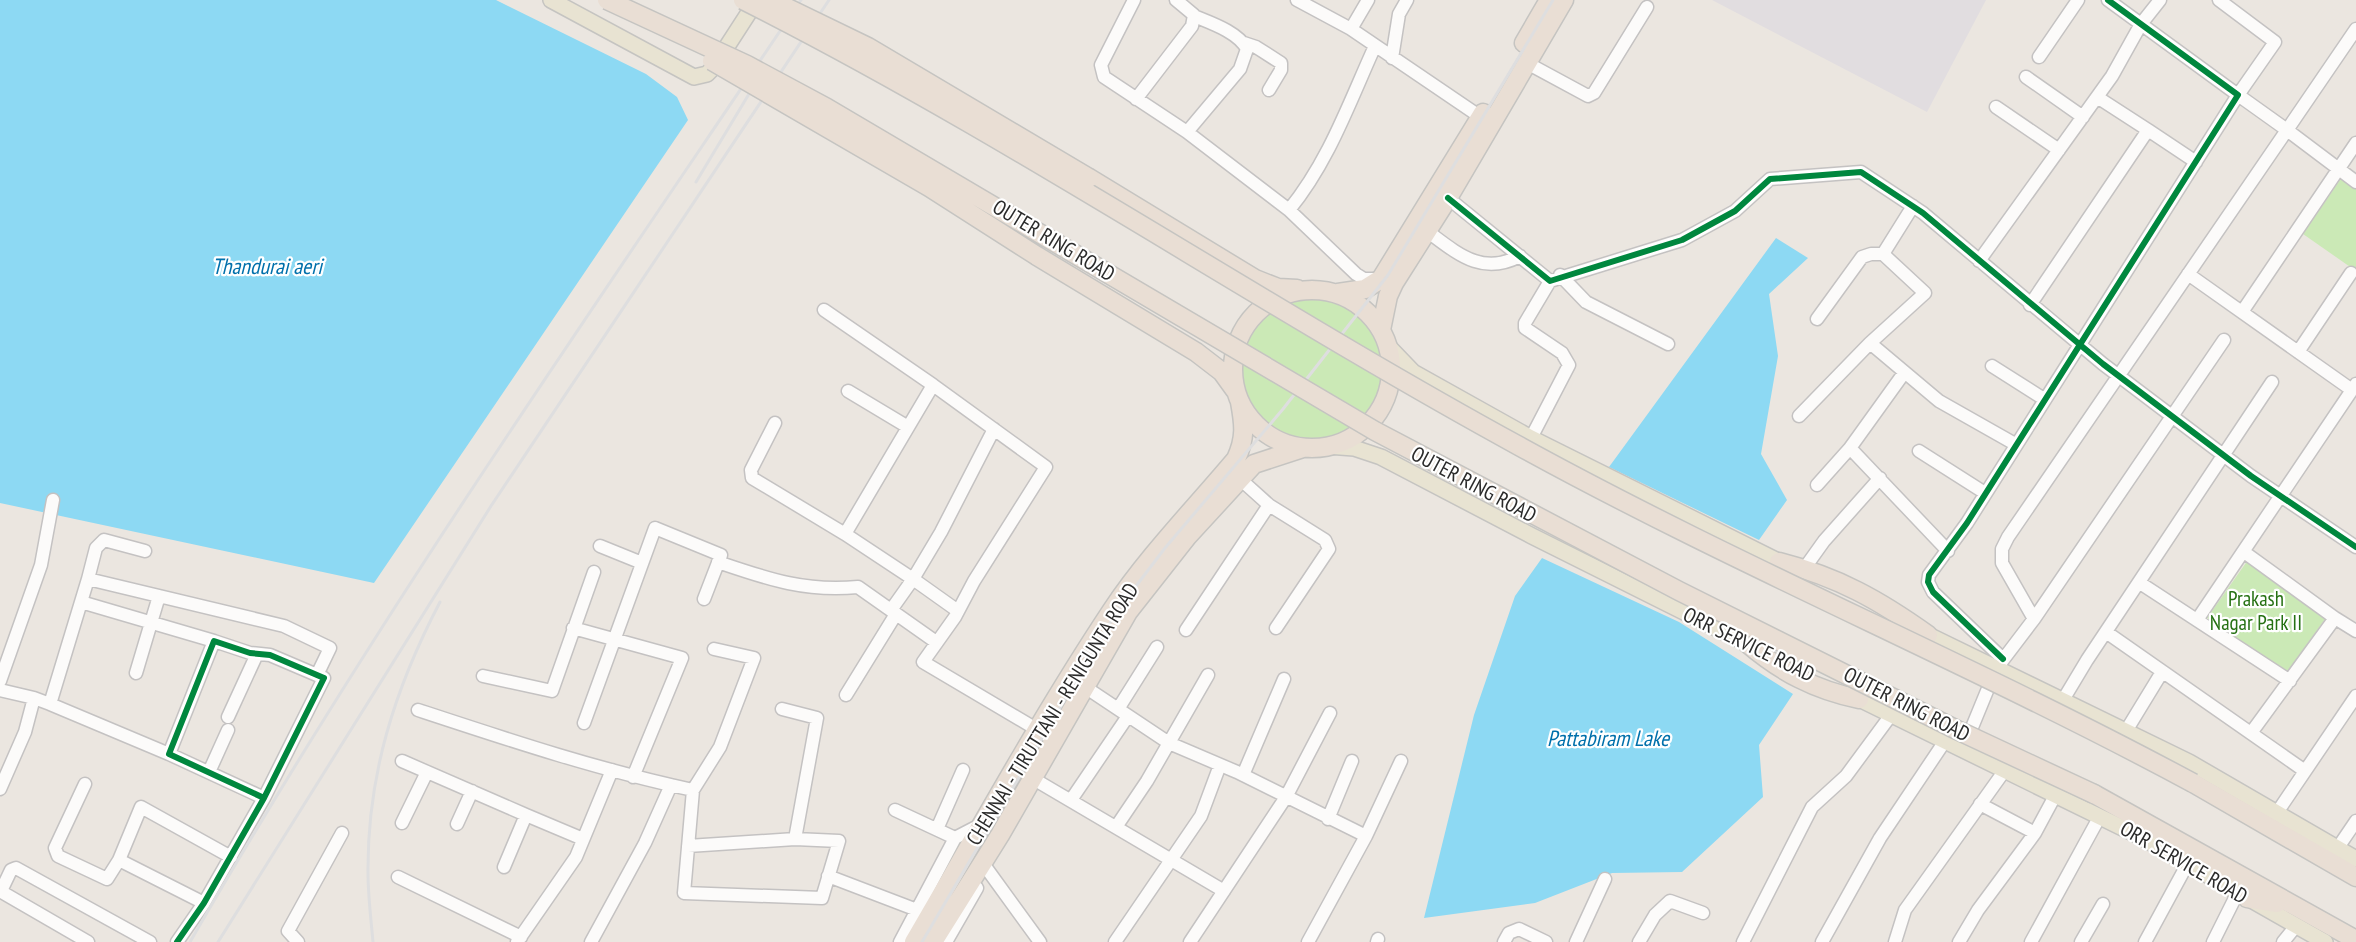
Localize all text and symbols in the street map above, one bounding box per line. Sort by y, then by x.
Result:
street label: OUTER RING ROAD [988,193,1120,287]
water label: Thandurai aeri [212,252,325,280]
street label: OUTER RING ROAD [1407,440,1541,528]
street label: CHENNAI - TIRUTTANI - RENIGUNTA ROAD [960,578,1144,850]
park label: Prakash Nagar Park II [2210,585,2302,636]
street label: ORR SERVICE ROAD [1679,601,1819,687]
street label: OUTER RING ROAD [1839,661,1975,747]
water label: Pattabiram Lake [1547,724,1671,752]
street label: ORR SERVICE ROAD [2115,815,2253,909]

